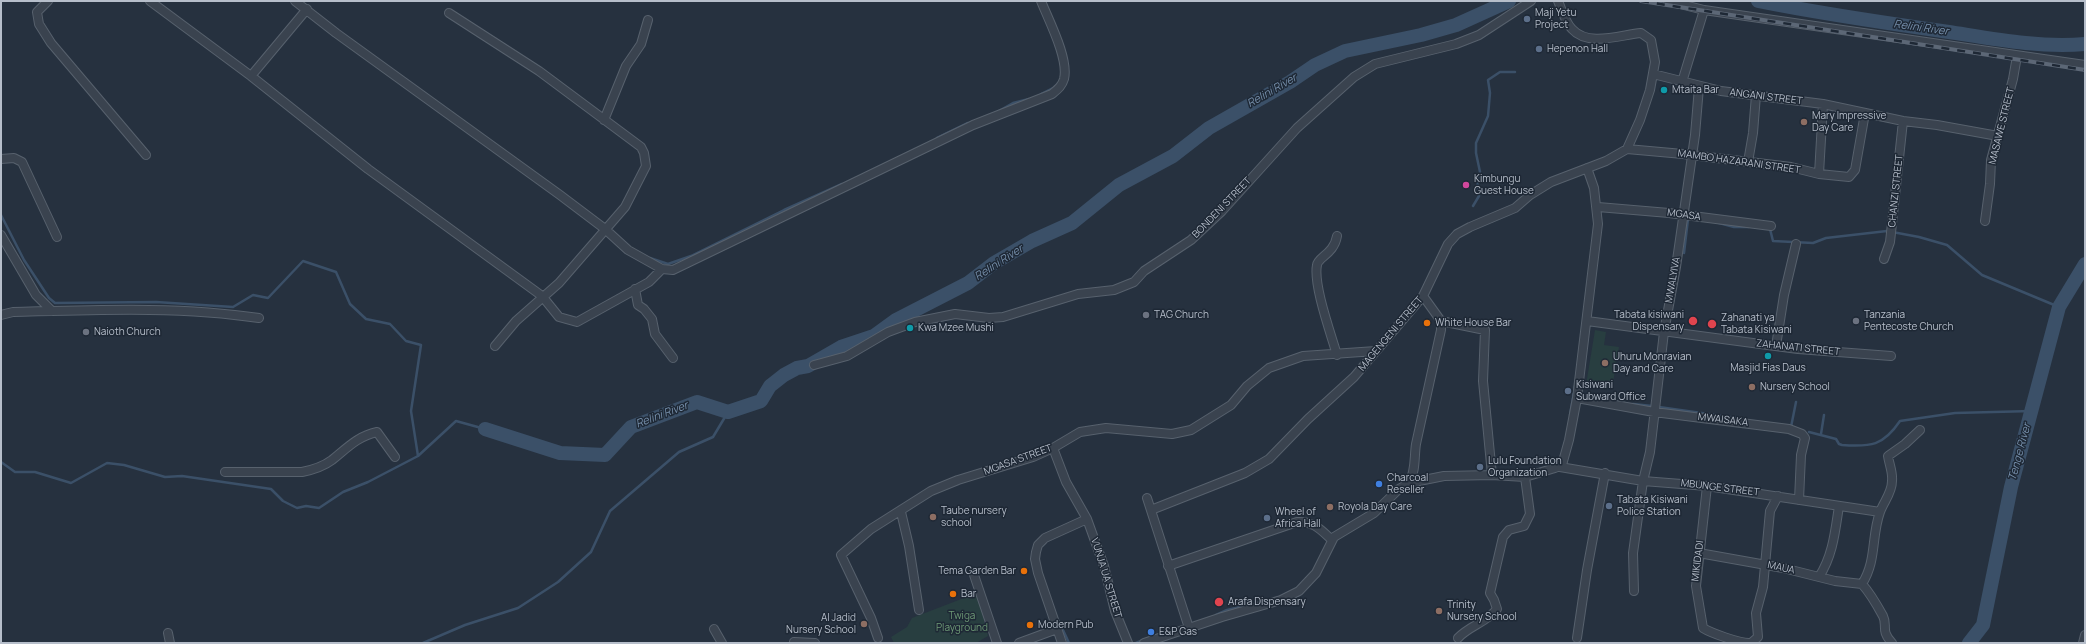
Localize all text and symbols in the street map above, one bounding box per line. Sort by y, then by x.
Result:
place label: Maji Yetu Project [1535,7,1576,30]
marker: Maji Yetu Project [1522,14,1532,24]
water label: Relini River [1893,18,1949,38]
place label: Hepenon Hall [1547,43,1608,55]
marker: Hepenon Hall [1534,44,1544,54]
water label: Relini River [1245,72,1299,110]
place label: Mtaita Bar [1672,84,1719,96]
marker: Mtaita Bar [1659,85,1669,95]
street label: MASAWE STREET [1987,86,2017,166]
street label: ANGANI STREET [1729,87,1803,107]
place label: Mary Impressive Day Care [1812,110,1886,134]
marker: Mary Impressive Day Care [1799,117,1809,127]
street label: MAMBO HAZARANI STREET [1677,147,1801,177]
street label: CHANZI STREET [1886,154,1906,228]
place label: Kimbungu Guest House [1474,173,1534,196]
street label: BONDENI STREET [1190,175,1254,241]
marker: Kimbungu Guest House [1461,180,1471,190]
street label: MGASA [1666,207,1702,223]
water label: Relini River [972,242,1026,284]
street label: MWALYIVA [1663,256,1683,304]
street label: MAGENGENI STREET [1356,294,1426,374]
place label: TAG Church [1154,309,1209,321]
place label: Tabata kisiwani Dispensary [1614,309,1684,332]
place label: Tanzania Pentecoste Church [1864,309,1953,332]
marker: TAG Church [1141,310,1151,320]
place label: Zahanati ya Tabata Kisiwani [1721,312,1792,336]
marker: Tabata kisiwani Dispensary [1687,315,1699,327]
marker: Tanzania Pentecoste Church [1851,316,1861,326]
place label: White House Bar [1435,317,1511,329]
marker: White House Bar [1422,318,1432,328]
marker: Zahanati ya Tabata Kisiwani [1706,318,1718,330]
place label: Kwa Mzee Mushi [918,322,994,334]
marker: Kwa Mzee Mushi [905,323,915,333]
place label: Naioth Church [94,326,161,338]
marker: Naioth Church [81,327,91,337]
street label: ZAHANATI STREET [1755,338,1841,358]
place label: Uhuru Monravian Day and Care [1613,351,1691,374]
marker: Masjid Fias Daus [1763,351,1773,361]
marker: Uhuru Monravian Day and Care [1600,358,1610,368]
place label: Masjid Fias Daus [1730,362,1806,374]
place label: Kisiwani Subward Office [1576,379,1646,402]
place label: Nursery School [1760,381,1830,393]
marker: Nursery School [1747,382,1757,392]
marker: Kisiwani Subward Office [1563,386,1573,396]
water label: Relini River [634,399,690,431]
street label: MWAISAKA [1697,411,1749,429]
water label: Tenge River [2006,422,2034,482]
street label: MGASA STREET [982,442,1054,478]
place label: Lulu Foundation Organization [1488,455,1562,478]
marker: Lulu Foundation Organization [1475,462,1485,472]
place label: Charcoal Reseller [1387,472,1428,496]
street label: MBUNGE STREET [1680,477,1760,499]
marker: Charcoal Reseller [1374,479,1384,489]
place label: Tabata Kisiwani Police Station [1617,494,1688,518]
place label: Royola Day Care [1338,501,1412,513]
marker: Tabata Kisiwani Police Station [1604,501,1614,511]
marker: Royola Day Care [1325,502,1335,512]
place label: Taube nursery school [941,505,1007,528]
place label: Wheel of Africa Hall [1275,506,1321,530]
marker: Taube nursery school [928,512,938,522]
marker: Wheel of Africa Hall [1262,513,1272,523]
street label: VUNJA UA STREET [1088,536,1124,620]
street label: MIKIDADI [1690,540,1706,582]
street label: MAUA [1766,559,1796,577]
place label: Tema Garden Bar [938,565,1016,577]
marker: Tema Garden Bar [1019,566,1029,576]
place label: Bar [961,588,976,600]
marker: Bar [948,589,958,599]
marker: Arafa Dispensary [1213,596,1225,608]
place label: Arafa Dispensary [1228,596,1306,608]
place label: Trinity Nursery School [1447,599,1517,622]
marker: Trinity Nursery School [1434,606,1444,616]
park label: Twiga Playground [936,610,988,634]
place label: Al Jadid Nursery School [786,612,856,636]
marker: Al Jadid Nursery School [859,619,869,629]
place label: Modern Pub [1038,619,1094,631]
marker: Modern Pub [1025,620,1035,630]
place label: E&P Gas [1159,626,1197,638]
marker: E&P Gas [1146,627,1156,637]

